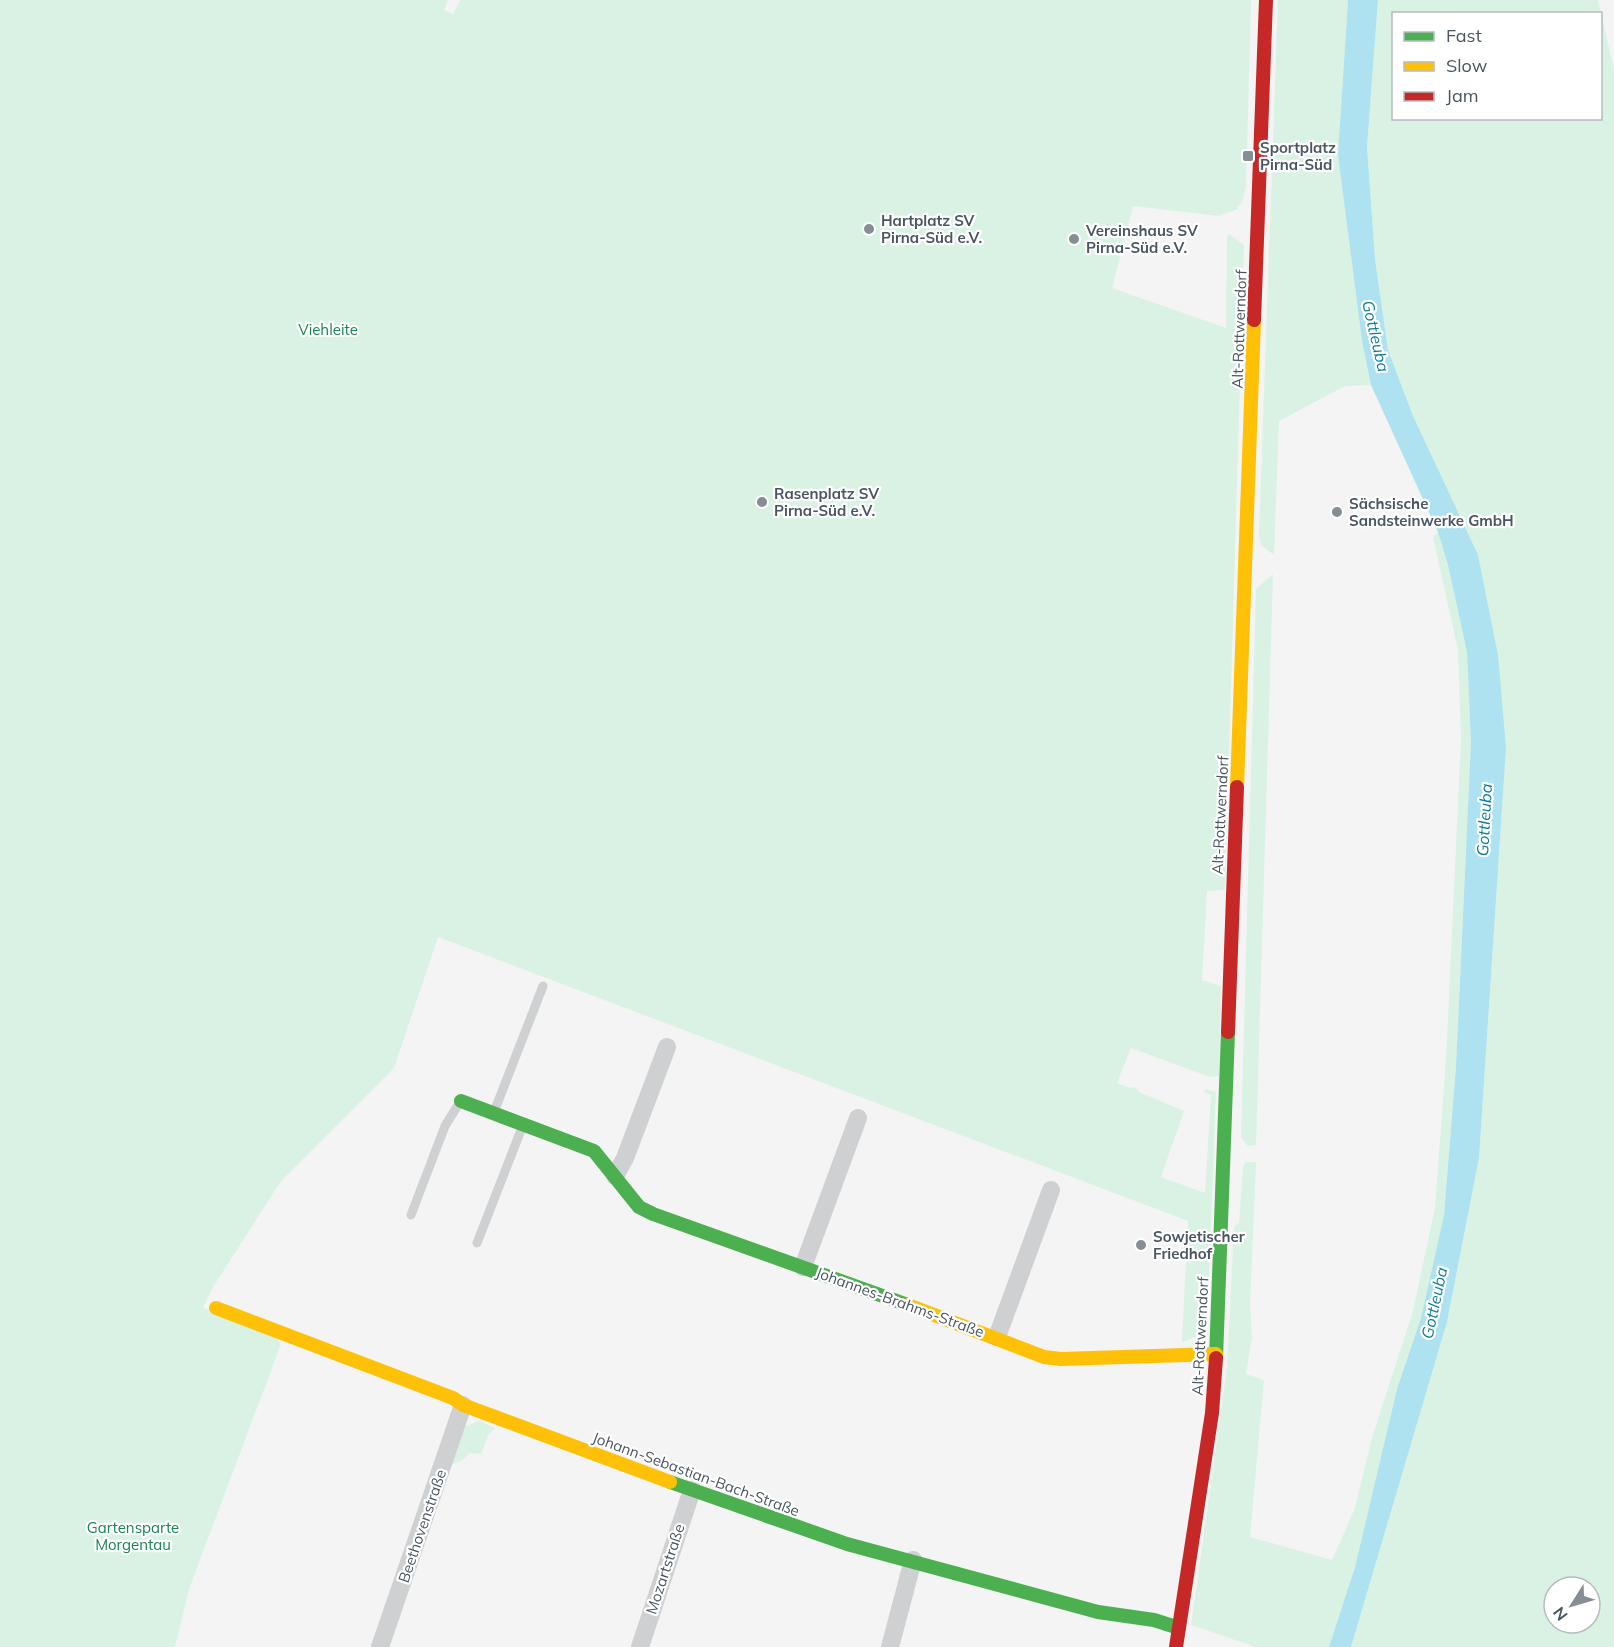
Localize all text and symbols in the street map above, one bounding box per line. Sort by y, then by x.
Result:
legend [1392,12,1602,120]
text: Fast [1446,24,1482,47]
text: Slow [1446,54,1488,77]
text: Jam [1446,84,1479,107]
place label: Sportplatz Pirna-Süd [1260,138,1336,174]
marker: Sportplatz Pirna-Süd [1241,149,1255,163]
place label: Hartplatz SV Pirna-Süd e.V. [881,211,982,247]
place label: Vereinshaus SV Pirna-Süd e.V. [1085,221,1198,257]
marker: Hartplatz SV Pirna-Süd e.V. [862,222,876,236]
marker: Vereinshaus SV Pirna-Süd e.V. [1067,232,1081,246]
street label: Alt-Rottwerndorf [1227,268,1251,389]
water label: Gottleuba [1358,298,1394,374]
park label: Viehleite [298,320,358,339]
place label: Rasenplatz SV Pirna-Süd e.V. [774,484,879,520]
place label: Sächsische Sandsteinwerke GmbH [1349,494,1514,530]
marker: Rasenplatz SV Pirna-Süd e.V. [755,495,769,509]
marker: Sächsische Sandsteinwerke GmbH [1330,505,1344,519]
street label: Alt-Rottwerndorf [1207,754,1233,875]
water label: Gottleuba [1472,783,1496,857]
place label: Sowjetischer Friedhof [1153,1227,1245,1263]
marker: Sowjetischer Friedhof [1134,1238,1148,1252]
street label: Johannes-Brahms-Straße [813,1263,987,1341]
water label: Gottleuba [1417,1265,1451,1341]
street label: Alt-Rottwerndorf [1187,1275,1213,1396]
street label: Johann-Sebastian-Bach-Straße [590,1428,802,1520]
street label: Beethovenstraße [394,1467,450,1585]
park label: Gartensparte Morgentau [87,1518,179,1554]
street label: Mozartstraße [641,1521,689,1617]
north arrow [1542,1575,1602,1635]
text: N [1548,1603,1572,1625]

